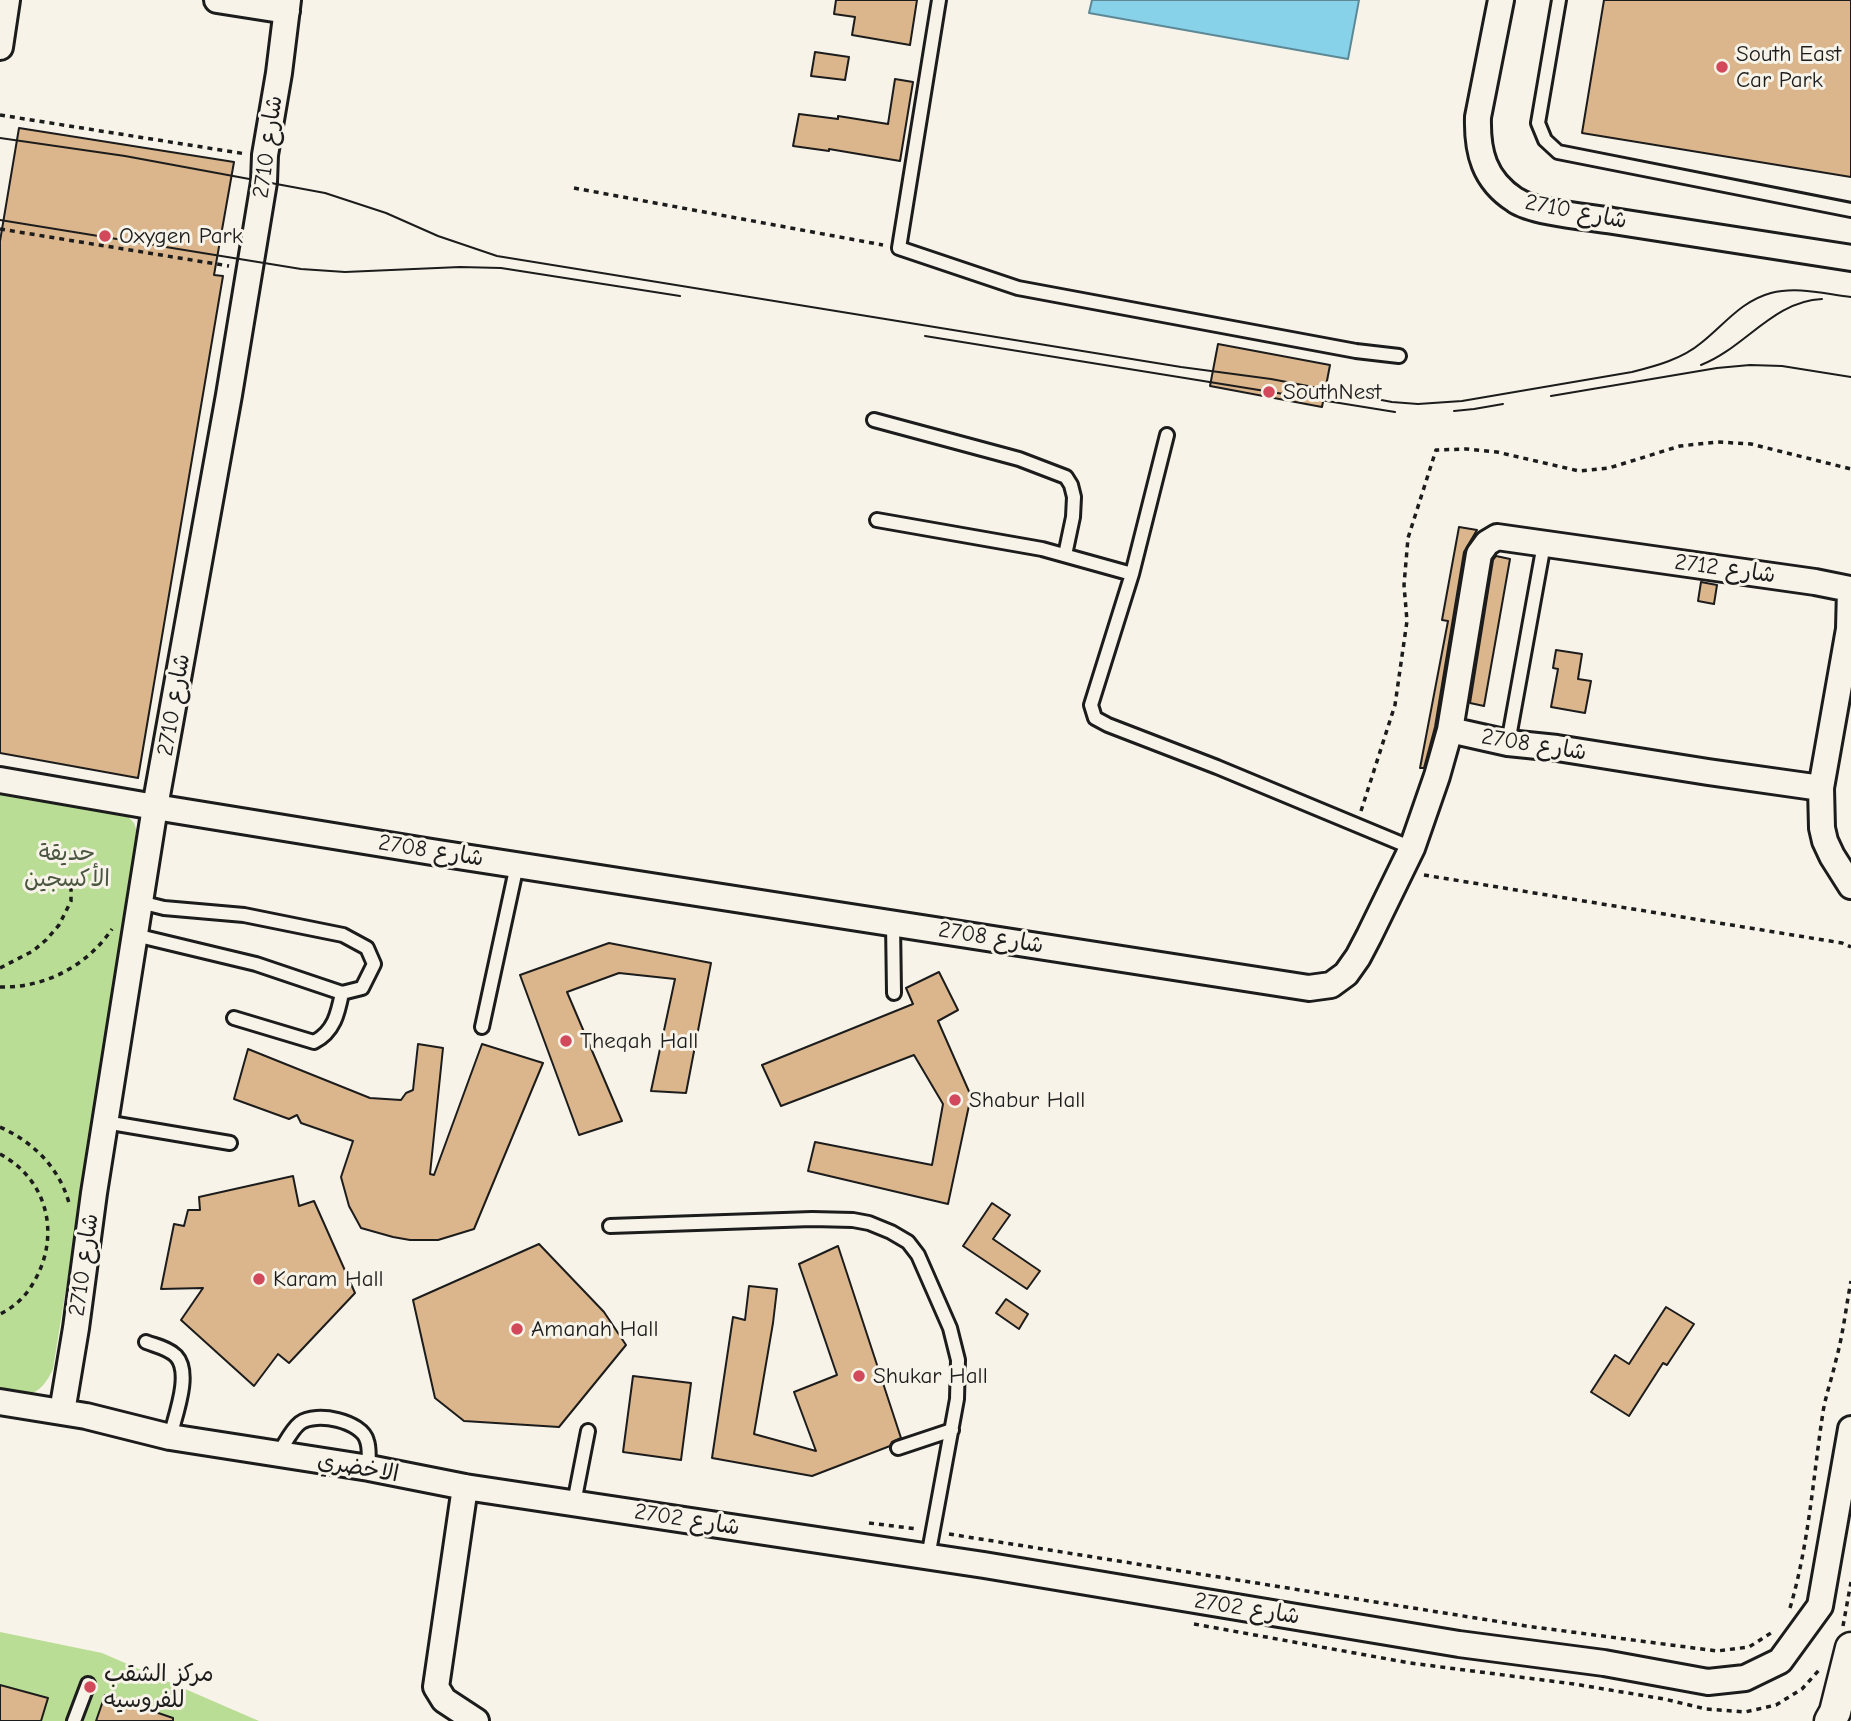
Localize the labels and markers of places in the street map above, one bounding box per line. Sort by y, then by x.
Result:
place label: South East Car Park [1736,40,1841,94]
marker: South East Car Park [1714,59,1730,75]
place label: Oxygen Park [119,222,243,250]
marker: Oxygen Park [97,228,113,244]
place label: SouthNest [1283,378,1381,406]
marker: SouthNest [1261,384,1277,400]
place label: Theqah Hall [580,1027,698,1055]
marker: Theqah Hall [558,1033,574,1049]
place label: Shabur Hall [969,1086,1085,1114]
marker: Shabur Hall [947,1092,963,1108]
place label: Karam Hall [273,1265,384,1293]
marker: Karam Hall [251,1271,267,1287]
place label: Amanah Hall [531,1315,658,1343]
marker: Amanah Hall [509,1321,525,1337]
place label: Shukar Hall [873,1362,988,1390]
marker: Shukar Hall [851,1368,867,1384]
place label: مركز الشقب للفروسيه [104,1660,214,1714]
marker: مركز الشقب للفروسيه [82,1679,98,1695]

